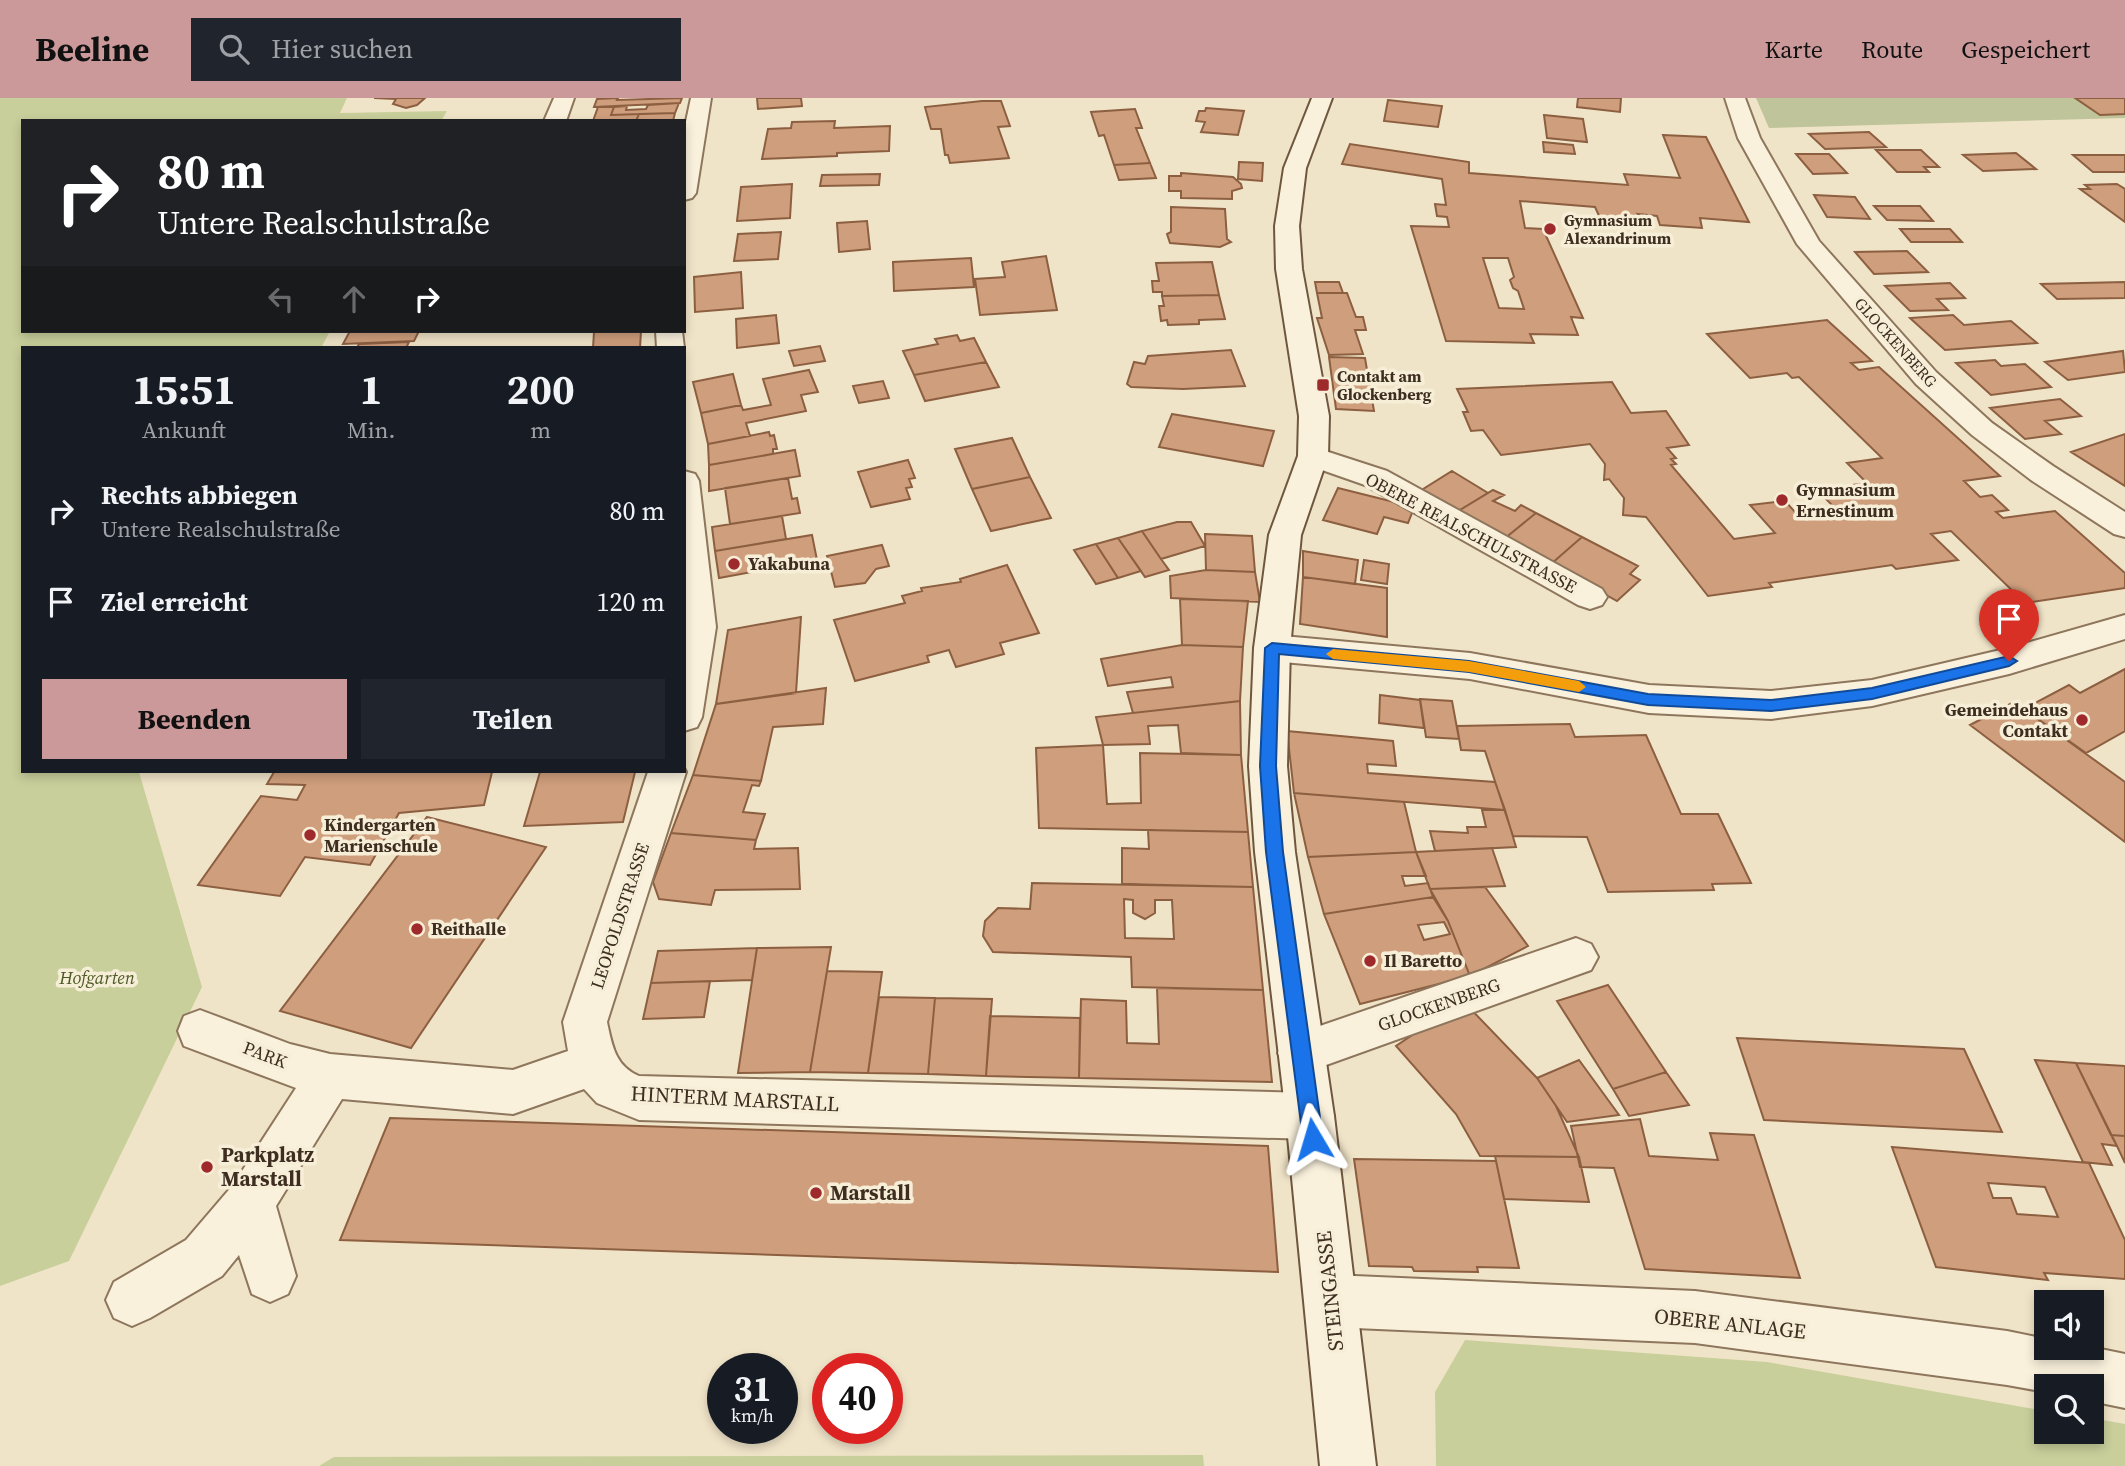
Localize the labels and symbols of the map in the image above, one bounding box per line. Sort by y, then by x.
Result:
place label: Gymnasium Alexandrinum [1564,209,1672,249]
marker: Gymnasium Alexandrinum [1542,221,1558,237]
street label: GLOCKENBERG [1850,292,1942,392]
place label: Contakt am Glockenberg [1337,365,1432,405]
marker: Contakt am Glockenberg [1315,377,1331,393]
street label: OBERE REALSCHULSTRASSE [1361,466,1581,599]
place label: Gymnasium Ernestinum [1796,477,1895,523]
marker: Gymnasium Ernestinum [1774,492,1790,508]
place label: Yakabuna [748,551,830,576]
marker: Yakabuna [726,556,742,572]
pin [1979,589,2039,661]
place label: Gemeindehaus Contakt [1945,697,2069,743]
marker: Gemeindehaus Contakt [2074,712,2090,728]
place label: Kindergarten Marienschule [324,812,438,858]
marker: Kindergarten Marienschule [302,827,318,843]
street label: LEOPOLDSTRASSE [584,839,655,992]
place label: Reithalle [431,916,506,941]
marker: Reithalle [409,921,425,937]
place label: Il Baretto [1384,948,1462,973]
marker: Il Baretto [1362,953,1378,969]
park label: Hofgarten [58,965,135,990]
street label: GLOCKENBERG [1374,972,1503,1037]
street label: PARK [240,1035,291,1074]
street label: HINTERM MARSTALL [630,1079,840,1118]
position arrow [1276,1102,1350,1176]
place label: Parkplatz Marstall [221,1140,314,1193]
marker: Parkplatz Marstall [199,1159,215,1175]
place label: Marstall [830,1178,911,1207]
marker: Marstall [808,1185,824,1201]
street label: STEINGASSE [1309,1230,1350,1352]
street label: OBERE ANLAGE [1653,1301,1807,1346]
speed limit sign: 40 [812,1353,903,1444]

